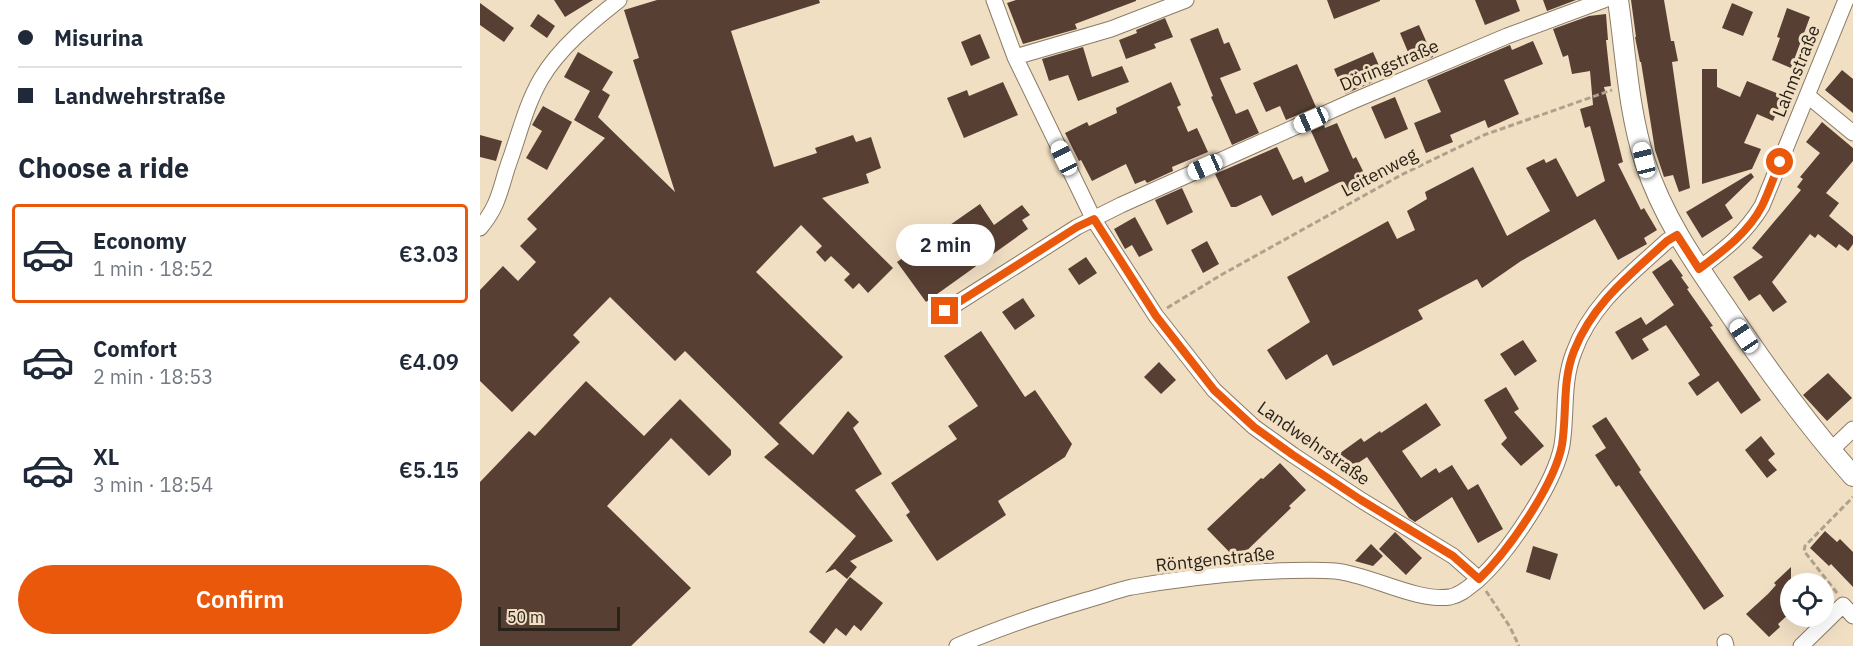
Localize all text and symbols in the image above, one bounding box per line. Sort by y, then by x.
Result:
street label: Lahmstraße [1767,22,1825,120]
text: Misurina [54,23,143,52]
street label: Döringstraße [1336,34,1442,96]
text: Landwehrstraße [54,81,226,110]
car [1291,104,1331,136]
car [1048,138,1080,178]
car [1631,140,1657,180]
street label: Leitenweg [1337,142,1421,202]
route start [1766,148,1793,175]
text: Choose a ride [18,150,189,185]
car [1185,151,1225,183]
callout: 2 min [896,224,994,266]
text: Economy [93,226,187,255]
icon: car [21,227,75,281]
text: 2 min [920,231,971,258]
text: €3.03 [399,239,459,268]
text: 1 min · 18:52 [93,255,213,282]
route end [931,297,958,324]
car [1726,316,1762,356]
text: Comfort [93,334,177,363]
icon: car [21,335,75,389]
text: €4.09 [399,347,459,376]
text: 2 min · 18:53 [93,363,213,390]
street label: Landwehrstraße [1253,396,1375,490]
text: XL [93,442,119,471]
icon: car [21,443,75,497]
text: €5.15 [399,455,459,484]
text: 3 min · 18:54 [93,471,213,498]
street label: Röntgenstraße [1154,541,1276,577]
button: Confirm [18,565,462,634]
map controls [1780,573,1834,627]
button: locate [1780,573,1834,627]
scale bar [498,604,620,632]
text: 50 m [507,607,544,627]

